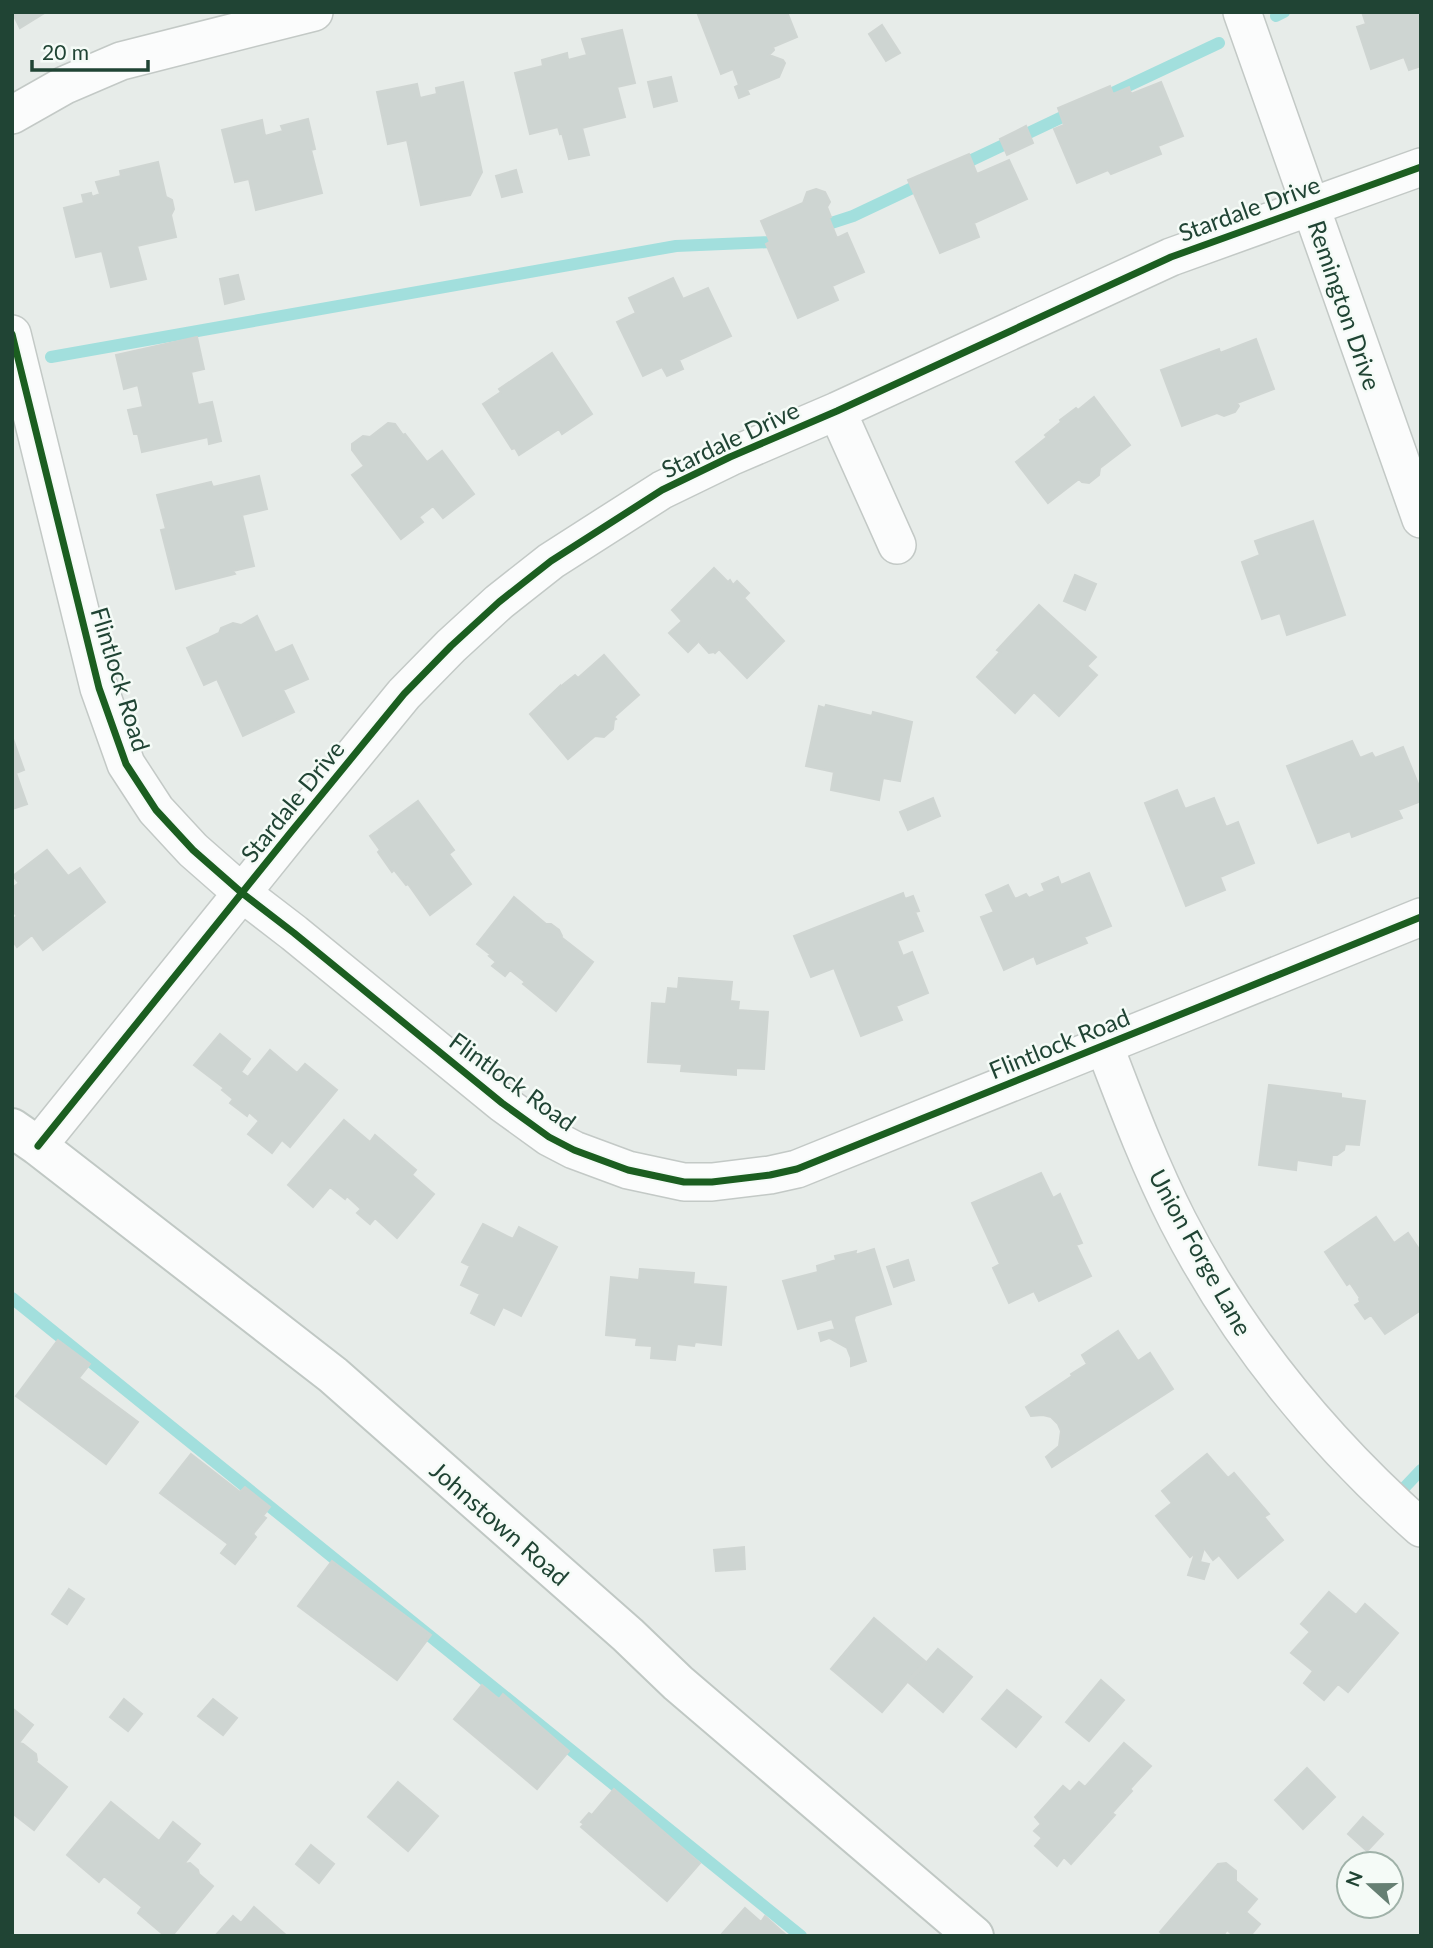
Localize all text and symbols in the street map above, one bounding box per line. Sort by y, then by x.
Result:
scale bar [32,28,147,72]
text: 20 m [42,39,89,64]
street label: Stardale Drive [1174,169,1324,247]
street label: Remington Drive [1302,216,1388,394]
street label: Stardale Drive [657,395,803,483]
street label: Flintlock Road [85,604,157,754]
street label: Stardale Drive [234,734,350,868]
street label: Flintlock Road [985,1002,1133,1084]
street label: Flintlock Road [444,1026,582,1136]
street label: Union Forge Lane [1143,1164,1259,1340]
street label: Johnstown Road [425,1455,575,1591]
north arrow [1335,1850,1405,1920]
text: N [1340,1868,1367,1890]

